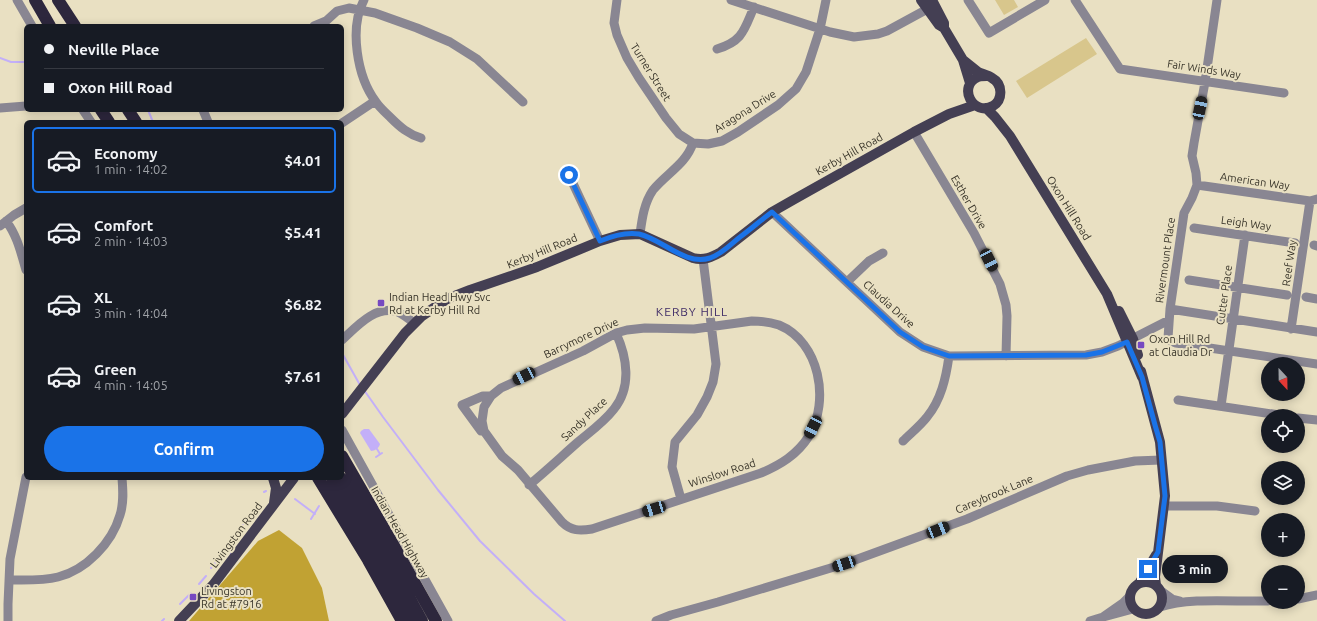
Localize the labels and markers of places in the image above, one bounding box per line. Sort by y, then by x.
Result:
place label: Indian Head Hwy Svc Rd at Kerby Hill Rd [389,291,490,316]
marker: Indian Head Hwy Svc Rd at Kerby Hill Rd [376,298,386,308]
place label: Oxon Hill Rd at Claudia Dr [1149,333,1213,358]
marker: Oxon Hill Rd at Claudia Dr [1136,340,1146,350]
place label: Livingston Rd at #7916 [201,585,261,610]
marker: Livingston Rd at #7916 [188,592,198,602]

